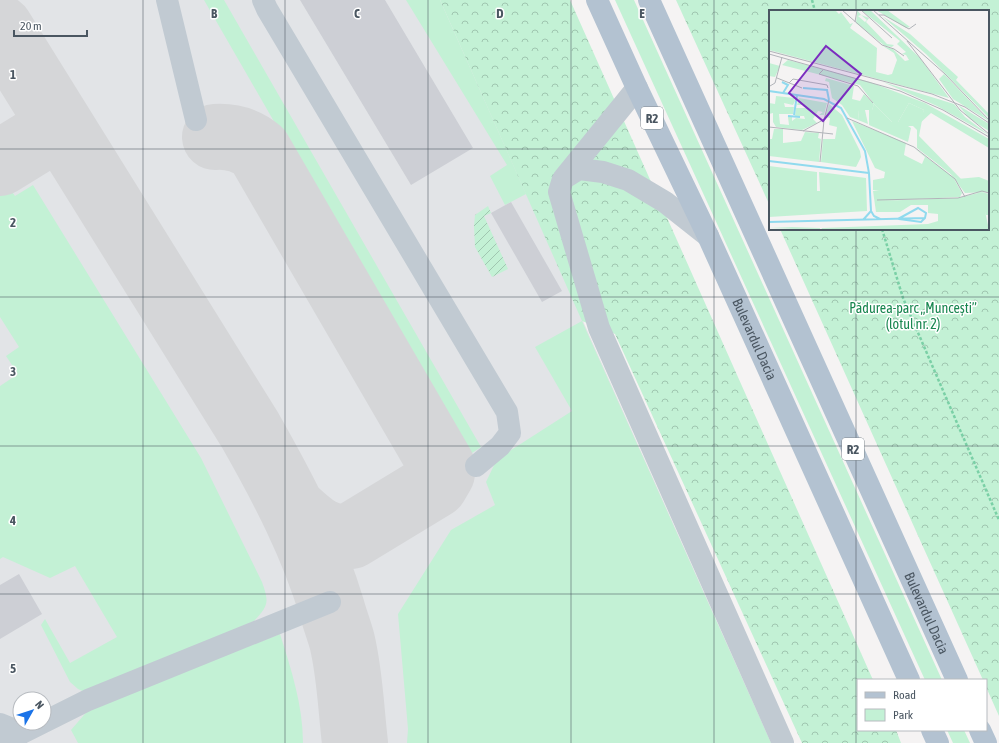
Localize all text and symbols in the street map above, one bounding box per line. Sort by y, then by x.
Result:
text: B [211,6,218,21]
text: C [354,6,360,21]
text: D [496,6,504,21]
text: E [639,6,645,21]
inset map [769,10,989,230]
scale bar [14,12,87,38]
text: 20 m [20,19,42,33]
text: 1 [10,67,16,82]
road number: R2 [641,107,663,129]
text: 2 [10,215,16,230]
street label: Bulevardul Dacia [729,296,780,382]
park label: Pădurea-parc „Muncești” (lotul nr. 2) [849,300,977,332]
text: 3 [10,364,16,379]
road number: R2 [842,438,864,460]
text: 4 [9,513,16,528]
street label: Bulevardul Dacia [901,570,952,656]
text: 5 [10,661,16,676]
legend [857,679,987,731]
text: Road [893,688,916,702]
north arrow [12,691,52,731]
text: N [33,698,46,711]
text: Park [893,708,914,722]

